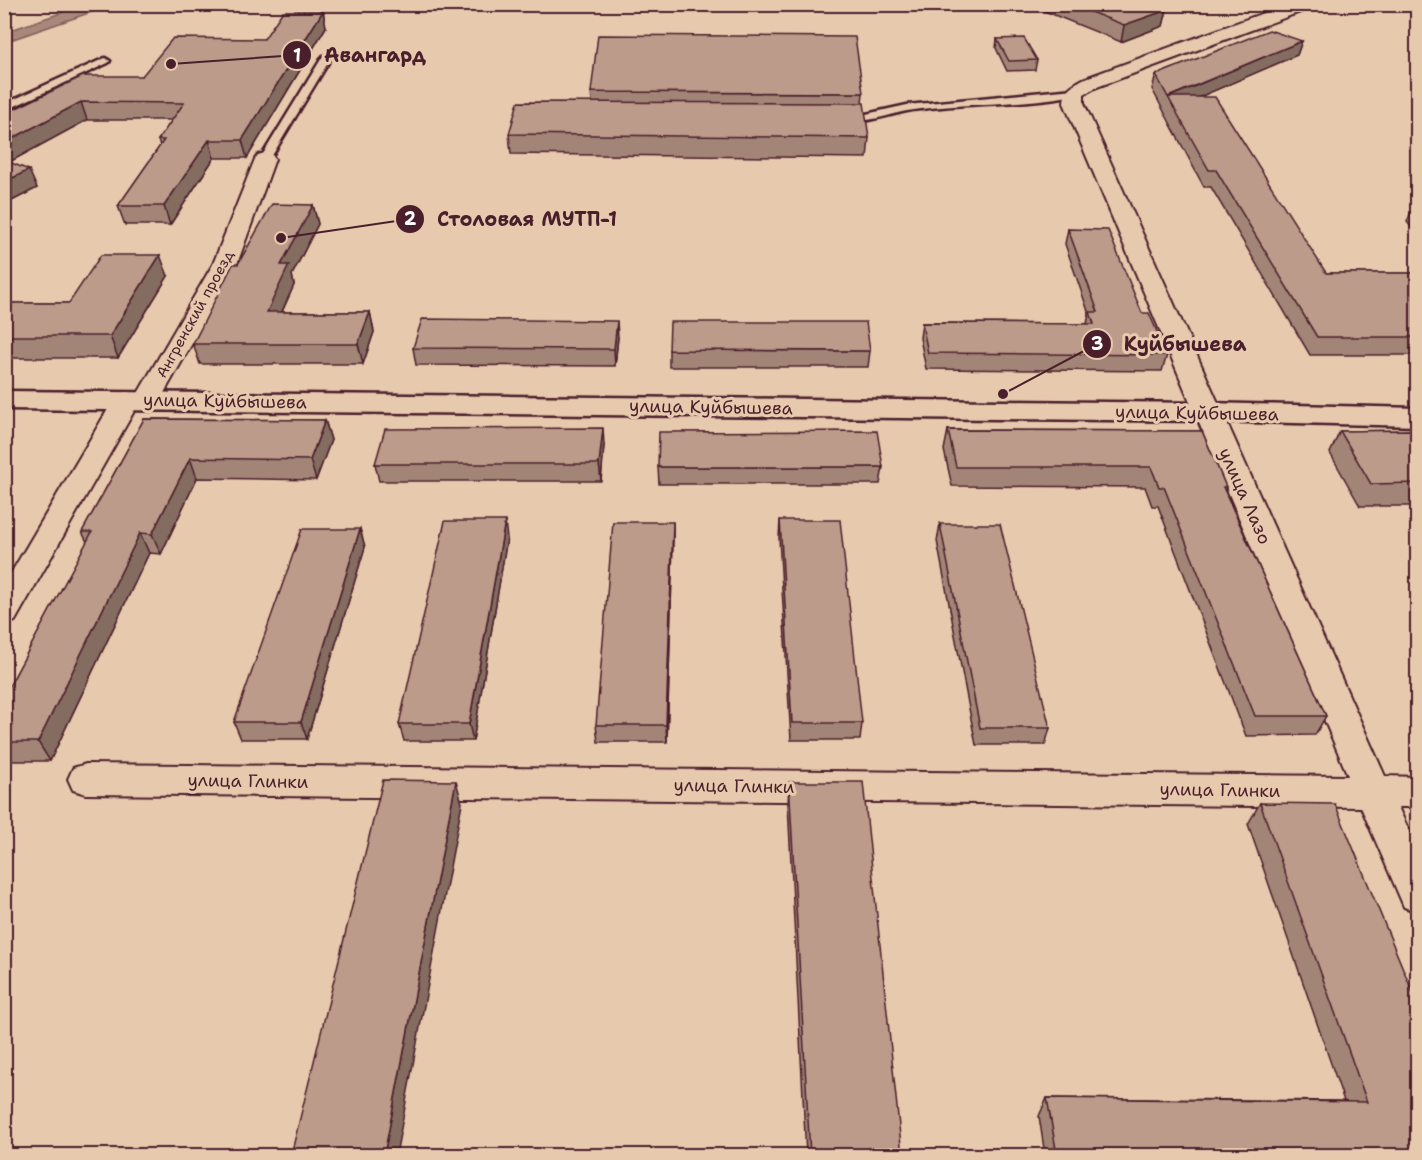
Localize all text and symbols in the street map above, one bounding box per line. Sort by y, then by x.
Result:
callout: Авангард [282,36,438,74]
text: Авангард [324,42,426,68]
text: 1 [293,44,301,68]
callout: Столовая МУТП-1 [395,200,629,238]
text: Столовая МУТП-1 [437,206,617,232]
text: 2 [404,207,417,231]
street label: Ангренский проезд [152,246,239,381]
callout: Куйбышева [1082,325,1259,363]
text: Куйбышева [1124,331,1247,357]
text: 3 [1091,332,1103,356]
street label: улица Куйбышева [143,388,307,414]
street label: улица Куйбышева [629,394,793,420]
street label: улица Куйбышева [1115,400,1279,426]
street label: улица Лазо [1213,444,1277,548]
street label: улица Глинки [187,768,309,794]
street label: улица Глинки [673,773,795,799]
street label: улица Глинки [1159,777,1281,803]

